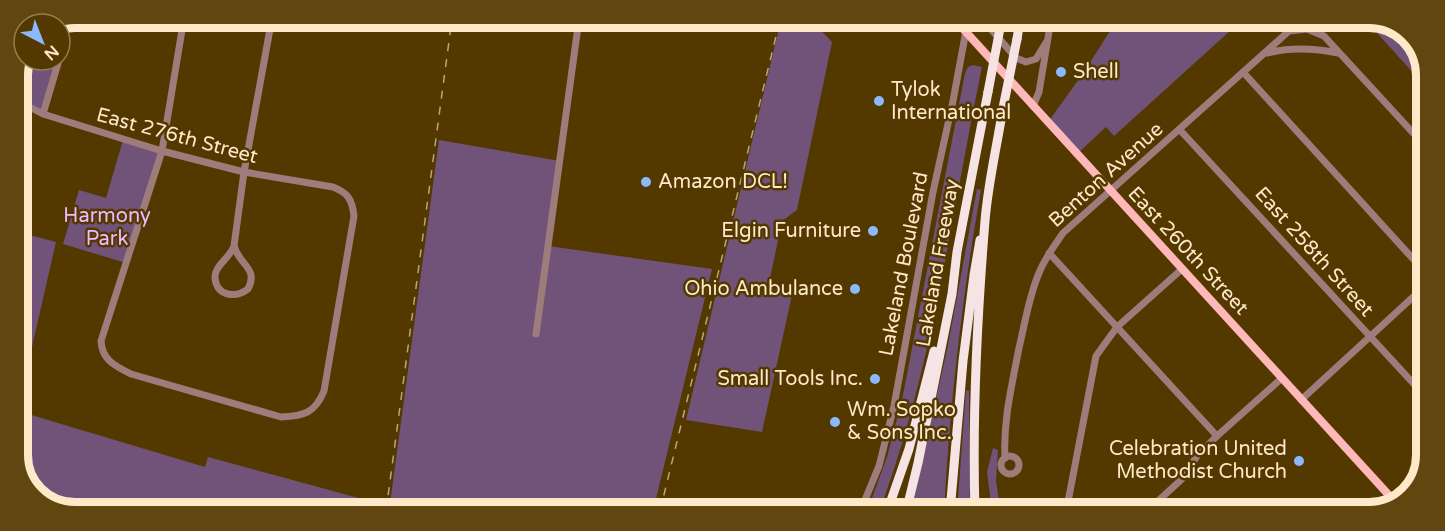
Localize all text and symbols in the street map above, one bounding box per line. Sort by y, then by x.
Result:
north arrow [12,12,72,72]
text: N [40,41,63,64]
place label: Shell [1073,60,1119,84]
marker: Shell [1054,65,1068,79]
place label: Tylok International [891,78,1011,125]
marker: Tylok International [872,94,886,108]
street label: East 276th Street [94,103,261,169]
street label: Benton Avenue [1044,117,1168,233]
place label: Amazon DCL! [658,170,788,194]
street label: Lakeland Boulevard [874,170,934,358]
marker: Amazon DCL! [639,175,653,189]
street label: Lakeland Freeway [911,177,965,349]
street label: East 260th Street [1123,182,1254,320]
street label: East 258th Street [1250,182,1379,322]
park label: Harmony Park [63,204,151,251]
place label: Elgin Furniture [721,219,861,243]
marker: Elgin Furniture [866,224,880,238]
place label: Ohio Ambulance [684,277,843,301]
marker: Ohio Ambulance [848,282,862,296]
place label: Small Tools Inc. [718,367,863,391]
marker: Small Tools Inc. [868,372,882,386]
place label: Wm. Sopko & Sons Inc. [847,398,956,445]
marker: Wm. Sopko & Sons Inc. [828,415,842,429]
place label: Celebration United Methodist Church [1109,437,1287,484]
marker: Celebration United Methodist Church [1292,454,1306,468]

